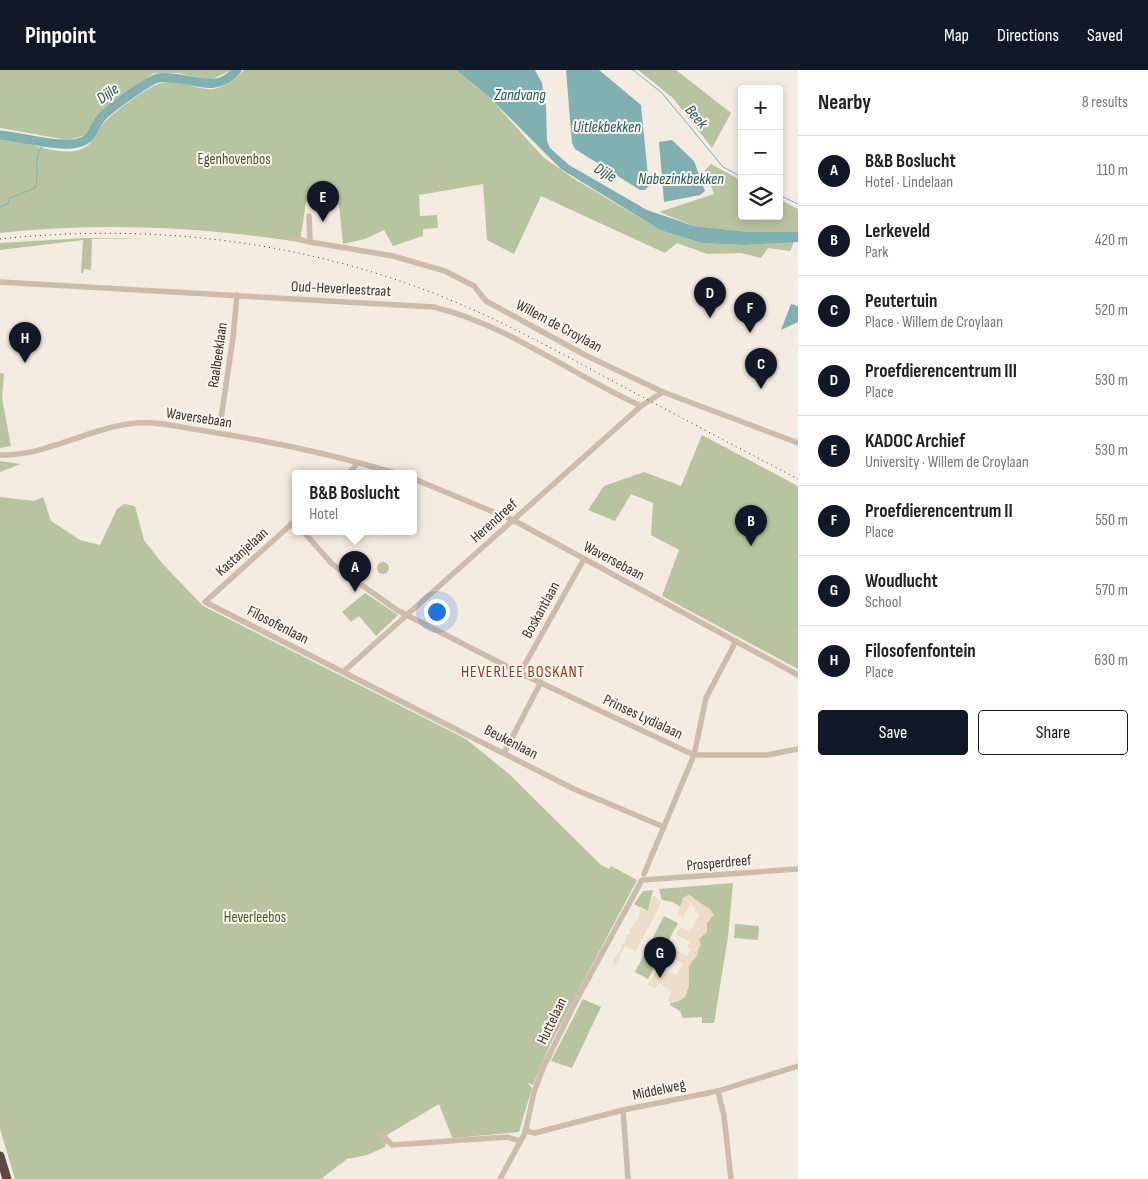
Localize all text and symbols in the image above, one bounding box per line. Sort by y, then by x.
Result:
text: Pinpoint [25,21,96,50]
text: Map [944,25,969,46]
text: Directions [997,25,1059,46]
text: Saved [1087,25,1123,46]
water label: Dijle [93,80,123,108]
map controls [738,85,783,220]
button: + [738,85,783,130]
water label: Zandvang [493,86,546,105]
text: Nearby [818,90,871,115]
text: 8 results [1082,93,1128,112]
water label: Beek [681,101,712,134]
water label: Uitlekbekken [573,118,641,137]
button: − [738,130,783,175]
park label: Egenhovenbos [197,150,271,169]
text: B&B Boslucht [865,150,956,173]
water label: Dijle [590,159,620,187]
text: A [830,161,838,180]
text: 110 m [1097,161,1128,180]
water label: Nabezinkbekken [638,170,724,189]
text: Hotel · Lindelaan [865,173,953,192]
button: layers [738,175,783,220]
pin: E [307,181,339,222]
text: Lerkeveld [865,220,930,243]
text: B [830,231,838,250]
text: 420 m [1095,231,1128,250]
text: Park [865,243,888,262]
street label: Oud-Heverleestraat [291,277,392,301]
pin: D [694,277,726,318]
text: Peutertuin [865,290,937,313]
pin: F [734,292,766,333]
street label: Willem de Croylaan [513,295,605,357]
text: C [830,301,838,320]
text: 520 m [1095,301,1128,320]
text: Place · Willem de Croylaan [865,313,1003,332]
street label: Raalbeeklaan [204,321,232,389]
pin: H [9,322,41,363]
pin: C [745,348,777,389]
text: Proefdierencentrum III [865,360,1017,383]
text: D [830,371,838,390]
text: 530 m [1095,371,1128,390]
text: Place [865,383,894,402]
street label: Waversebaan [165,403,233,433]
text: KADOC Archief [865,430,965,453]
text: E [831,441,837,460]
text: 530 m [1095,441,1128,460]
text: University · Willem de Croylaan [865,453,1029,472]
popup [292,470,417,535]
text: B&B Boslucht [309,482,400,505]
street label: Herendreef [467,494,522,547]
text: Proefdierencentrum II [865,500,1013,523]
text: Hotel [309,505,338,524]
pin: B [735,505,767,546]
text: F [831,511,837,530]
text: 550 m [1095,511,1128,530]
text: Place [865,523,894,542]
street label: Kastanjelaan [212,524,272,580]
street label: Waversebaan [580,537,648,585]
pin: A [339,551,371,592]
text: Woudlucht [865,570,938,593]
street label: Boskantlaan [518,578,564,642]
text: G [830,581,838,600]
text: 570 m [1095,581,1128,600]
text: School [865,593,901,612]
your location [424,599,450,625]
street label: Filosofenlaan [244,601,312,649]
text: Filosofenfontein [865,640,976,663]
text: H [830,651,838,670]
text: 630 m [1094,651,1128,670]
district label: HEVERLEE BOSKANT [461,663,585,682]
text: Place [865,663,894,682]
street label: Prinses Lydialaan [600,690,686,744]
button: Save [818,710,968,755]
button: Share [978,710,1128,755]
street label: Beukenlaan [481,720,541,764]
street label: Prosperdreef [686,851,753,875]
park label: Heverleebos [224,908,286,927]
pin: G [644,937,676,978]
street label: Huttelaan [533,994,571,1048]
street label: Middelweg [631,1075,687,1105]

